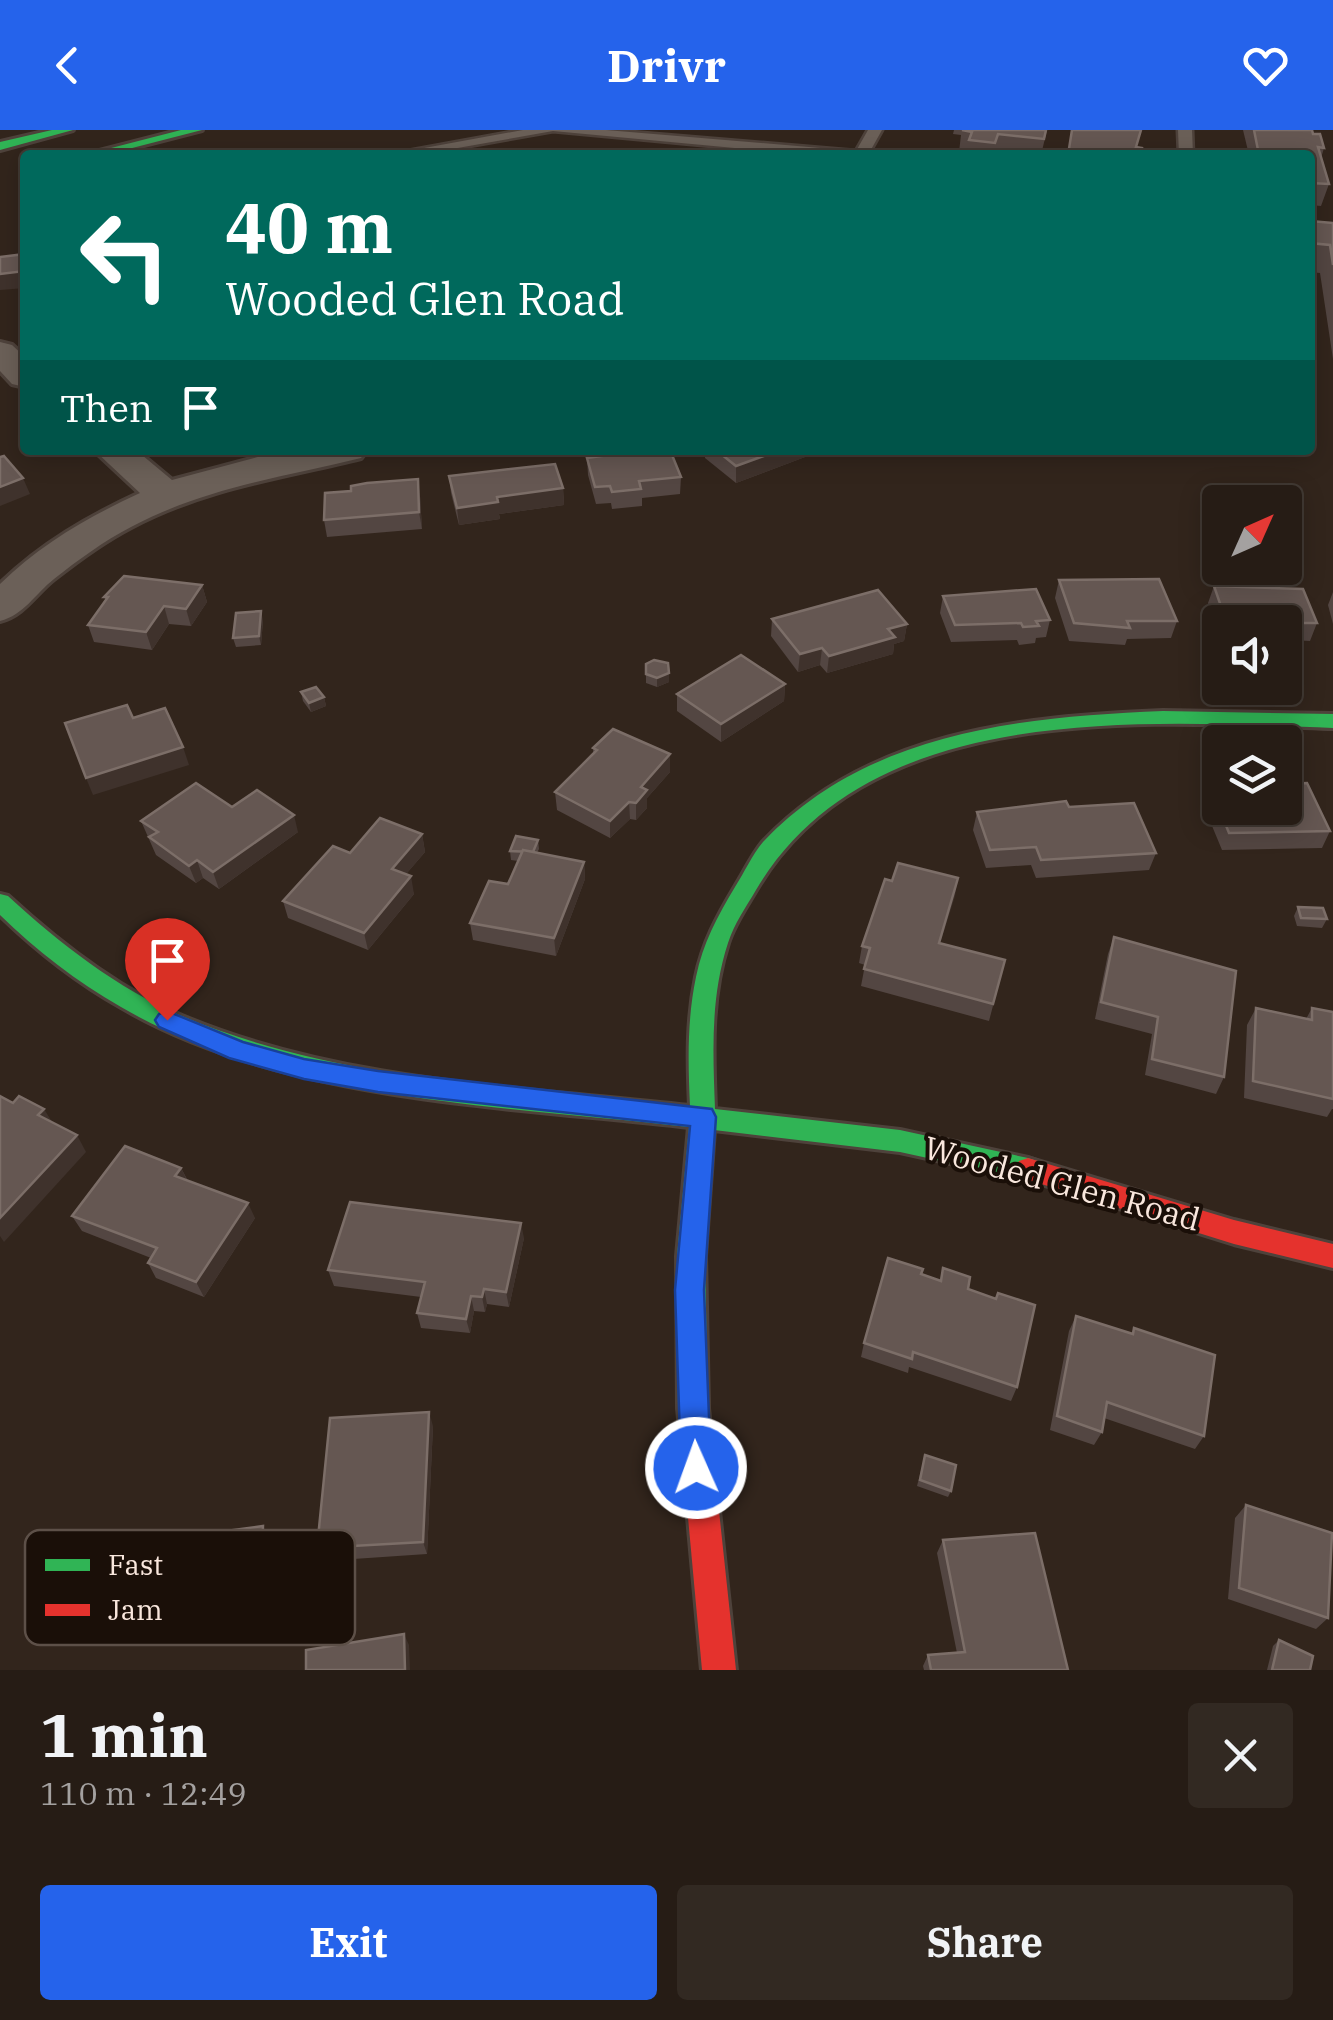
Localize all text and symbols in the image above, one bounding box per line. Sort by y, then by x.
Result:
text: Drivr [607,36,726,94]
icon: back [40,38,95,93]
icon: heart [1238,38,1293,93]
text: 40 m [225,181,393,272]
icon: left [60,190,190,320]
text: Wooded Glen Road [225,269,625,327]
icon: arrive [173,380,228,435]
text: Then [60,383,153,432]
north arrow [1202,485,1302,585]
map controls [1202,485,1302,825]
button: sound [1202,605,1302,705]
button: layers [1202,725,1302,825]
pin [125,918,210,1021]
icon: arrive [140,933,195,988]
street label: Wooded Glen Road [920,1126,1205,1240]
position arrow [644,1416,748,1520]
legend [25,1530,355,1645]
text: Fast [108,1546,163,1583]
text: Jam [108,1591,163,1628]
text: 1 min [40,1695,208,1774]
button: close [1188,1703,1293,1808]
text: 110 m · 12:49 [40,1772,247,1814]
button: Exit [40,1885,657,2000]
button: Share [677,1885,1293,2000]

